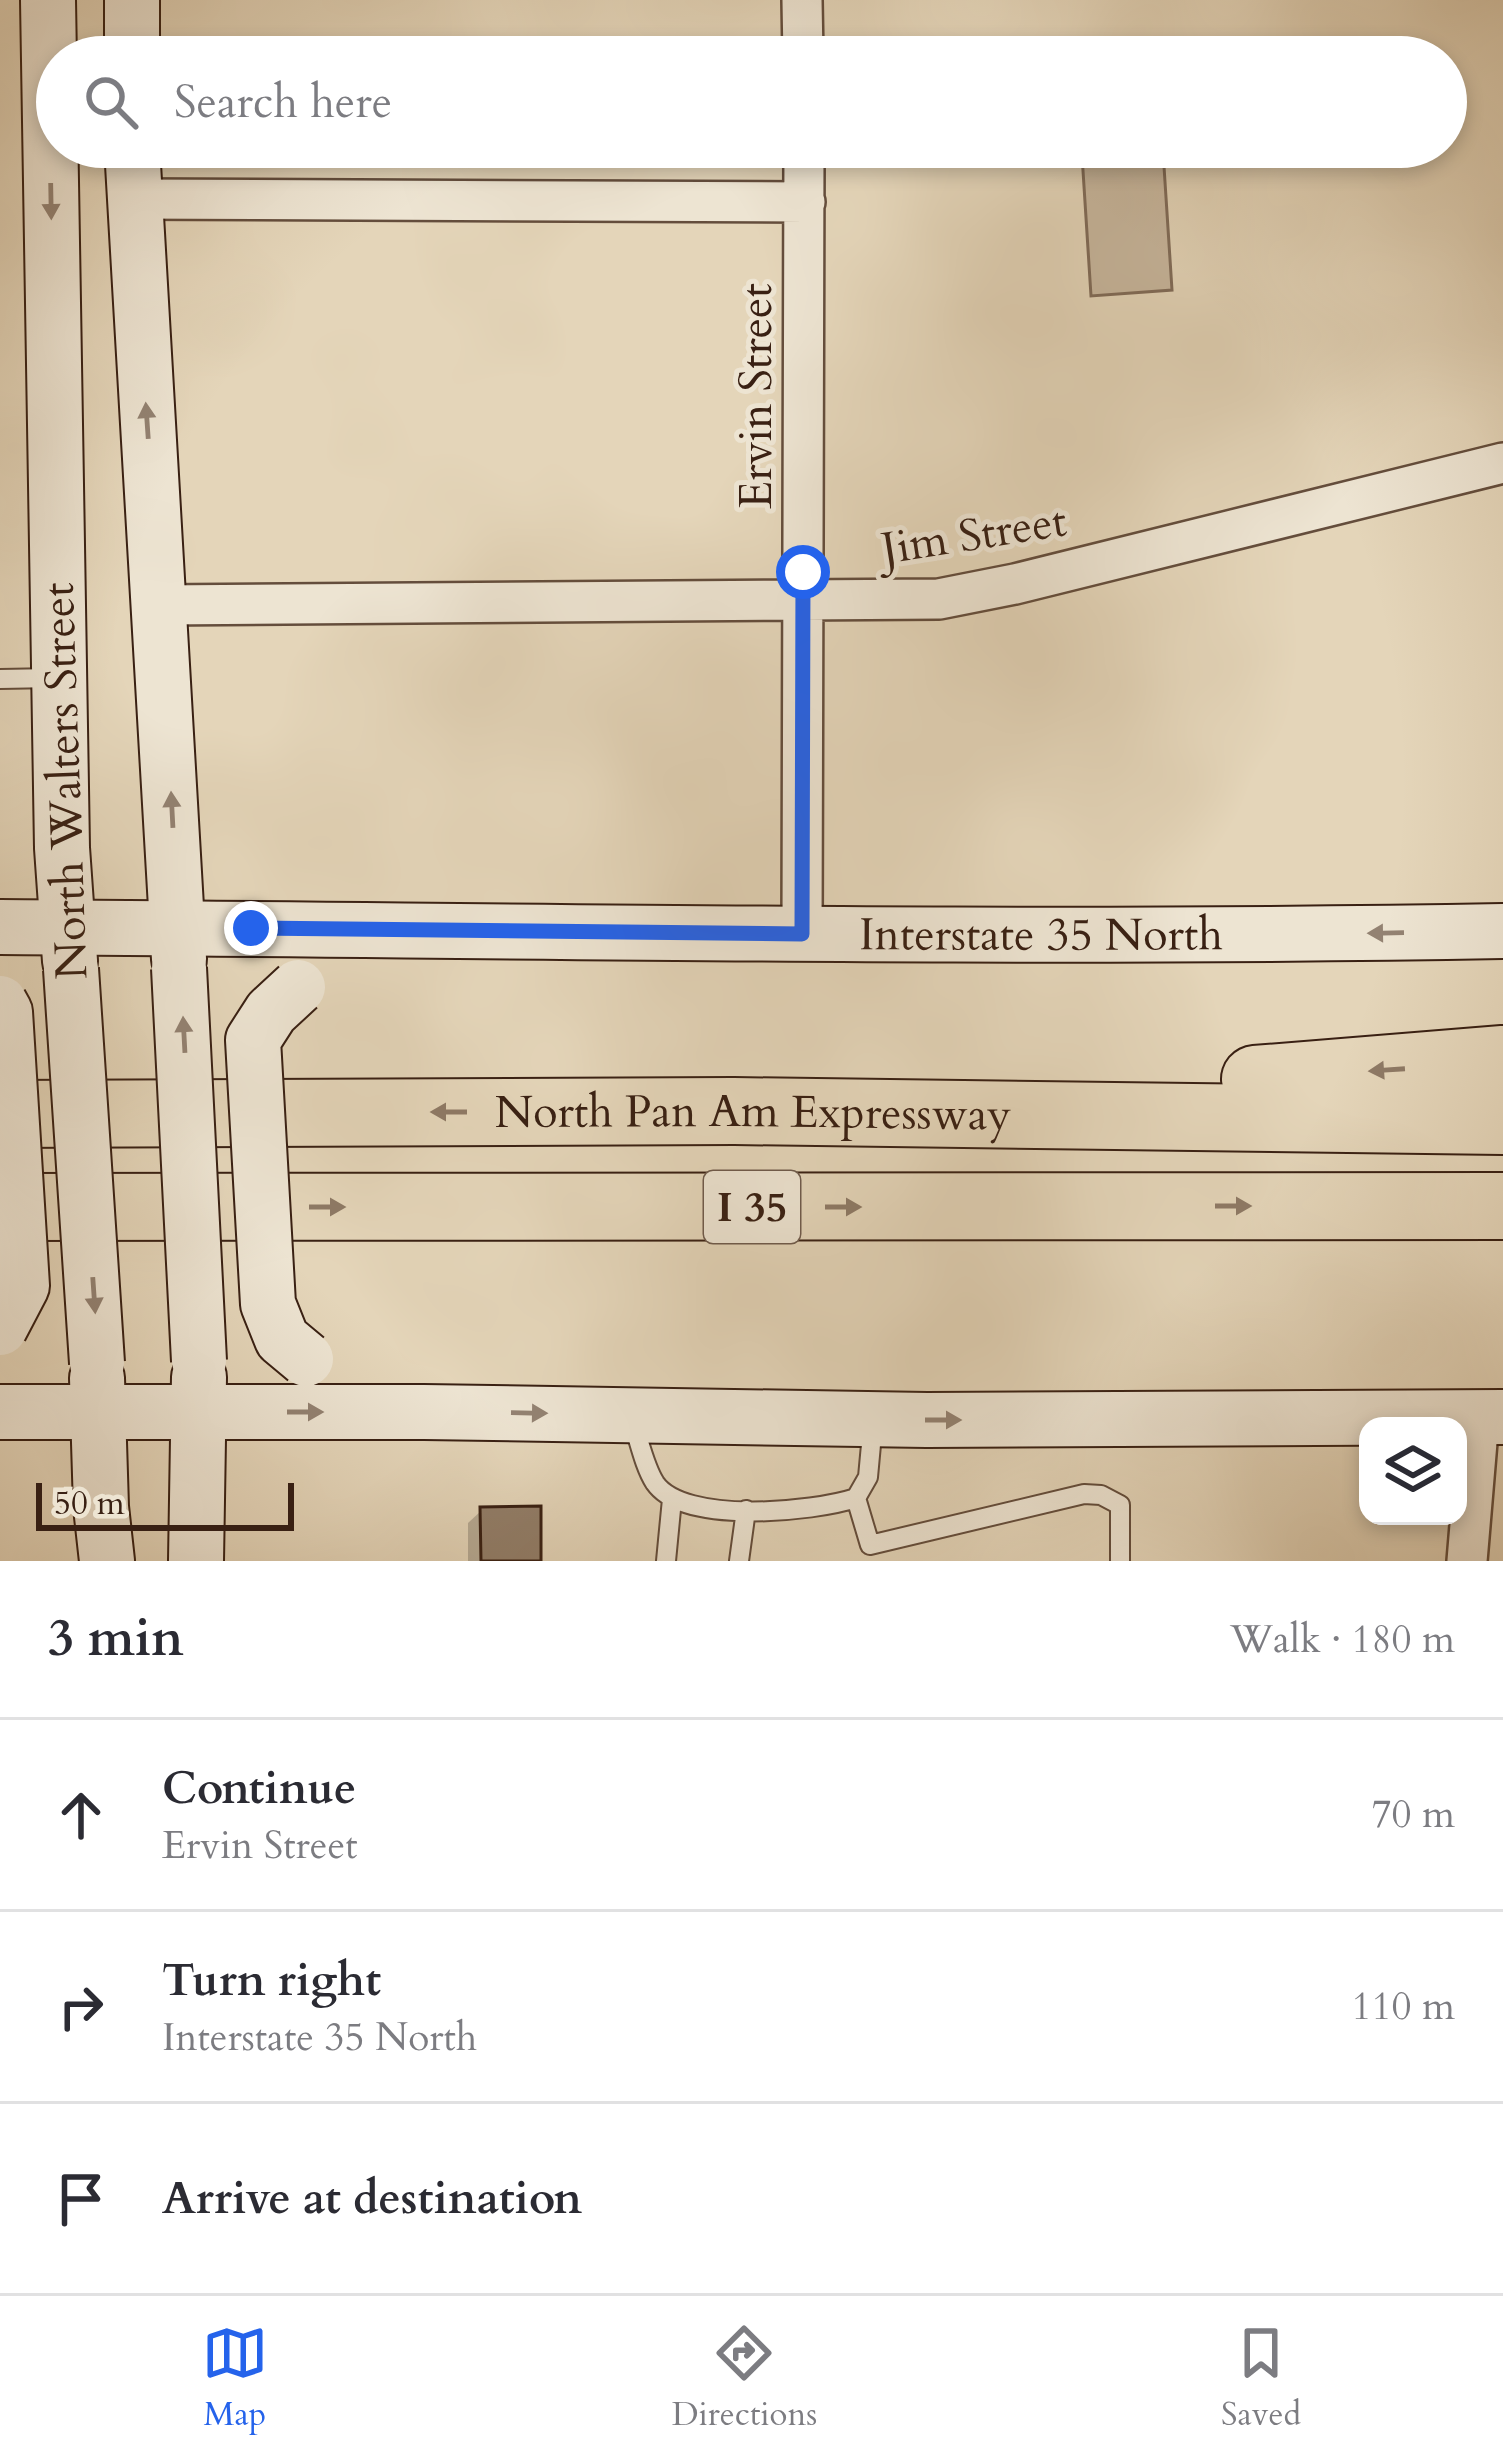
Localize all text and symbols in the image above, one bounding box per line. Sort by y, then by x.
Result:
search box [36,36,1467,168]
icon: search [78,69,144,135]
text: Search here [174,72,392,133]
one-way arrow [41,183,61,221]
street label: Ervin Street [726,283,787,509]
one-way arrow [138,402,157,439]
street label: Jim Street [871,490,1071,581]
route start [776,545,830,599]
street label: North Walters Street [28,581,102,981]
one-way arrow [162,791,181,828]
route end [224,901,278,955]
street label: Interstate 35 North [859,904,1223,965]
one-way arrow [1366,924,1404,943]
one-way arrow [174,1015,193,1053]
one-way arrow [1367,1060,1405,1079]
street label: North Pan Am Expressway [495,1080,1012,1145]
one-way arrow [429,1102,467,1122]
road number: I 35 [704,1171,800,1243]
one-way arrow [1215,1196,1253,1216]
one-way arrow [309,1197,347,1217]
one-way arrow [825,1197,863,1217]
one-way arrow [84,1277,103,1314]
one-way arrow [287,1402,325,1422]
one-way arrow [511,1404,549,1423]
one-way arrow [925,1410,963,1430]
map controls [1359,1417,1467,1525]
button: layers [1359,1417,1467,1525]
scale bar [36,1477,294,1530]
text: 50 m [54,1481,125,1526]
text: 3 min [48,1604,184,1674]
text: Walk · 180 m [1230,1613,1455,1666]
text: Continue [162,1758,356,1819]
icon: ahead [48,1782,114,1848]
text: 70 m [1372,1788,1455,1841]
text: Ervin Street [162,1819,357,1872]
text: Turn right [162,1950,381,2011]
icon: right [48,1974,114,2040]
text: 110 m [1352,1980,1455,2033]
text: Interstate 35 North [162,2011,477,2064]
icon: arrive [48,2166,114,2232]
text: Arrive at destination [162,2168,582,2229]
tab: Map [202,2320,268,2437]
tab: Directions [672,2320,817,2437]
tab: Saved [1221,2320,1301,2437]

